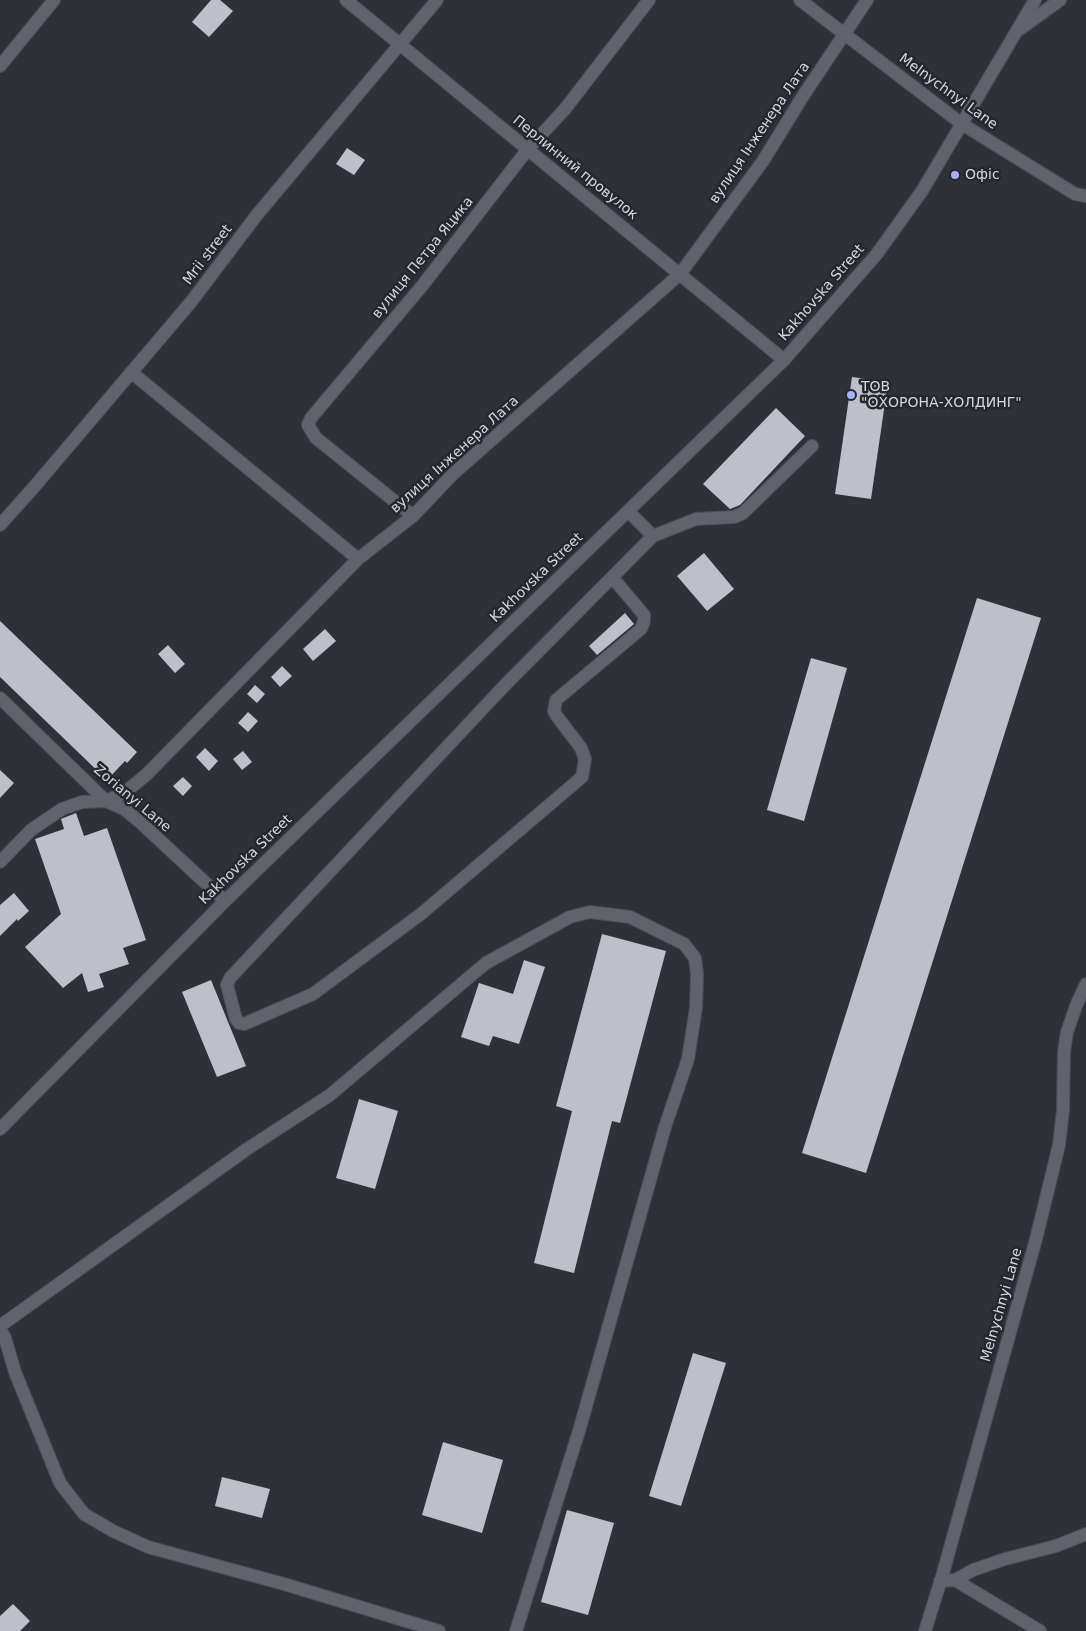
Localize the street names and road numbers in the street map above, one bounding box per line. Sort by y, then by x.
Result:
street label: Melnychnyi Lane [895,51,1001,133]
street label: вулиця Інженера Лата [706,59,814,207]
street label: Перлинний провулок [509,112,641,224]
street label: вулиця Петра Яцика [369,194,477,322]
street label: Mrii street [180,222,236,288]
street label: Kakhovska Street [776,241,868,345]
street label: вулиця Інженера Лата [387,393,523,517]
street label: Kakhovska Street [487,530,587,626]
street label: Zorianyi Lane [90,762,174,836]
street label: Kakhovska Street [196,812,296,908]
street label: Melnychnyi Lane [978,1246,1026,1364]

